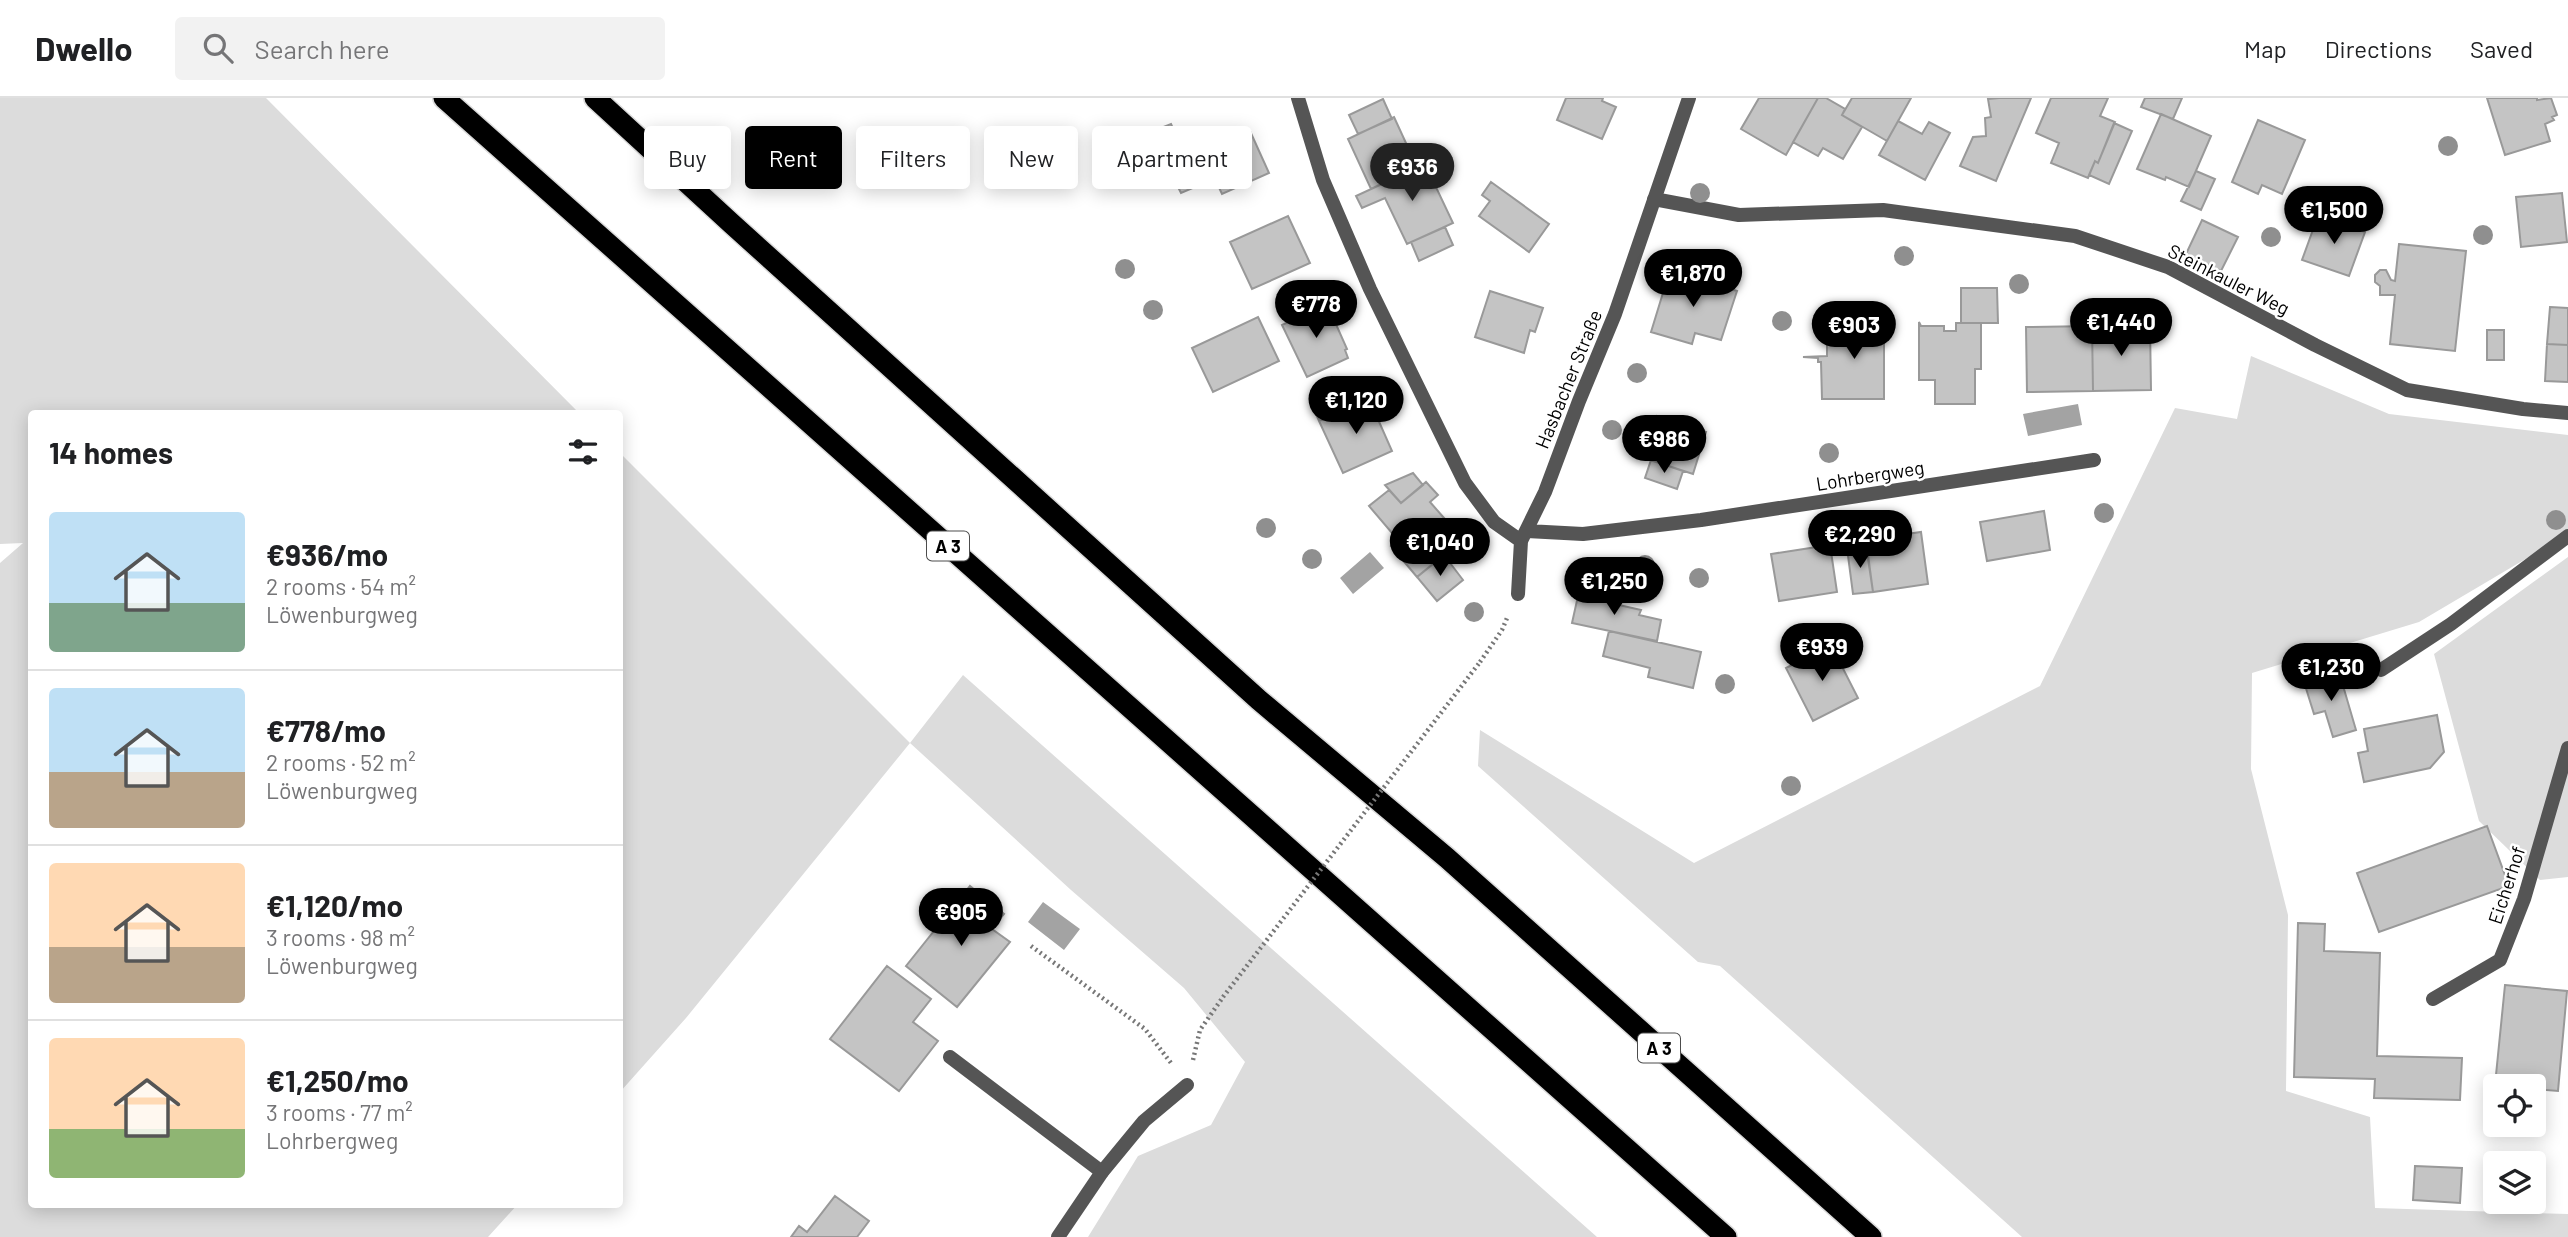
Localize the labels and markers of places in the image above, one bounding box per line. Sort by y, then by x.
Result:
pin: €936 [1371,144,1453,203]
pin: €1,500 [2277,186,2391,246]
pin: €1,870 [1636,250,1750,309]
pin: €778 [1275,280,1357,340]
pin: €1,440 [2064,299,2178,358]
pin: €903 [1813,302,1895,361]
pin: €1,120 [1299,376,1413,436]
pin: €986 [1623,416,1705,475]
pin: €2,290 [1803,510,1917,570]
pin: €1,040 [1383,518,1497,578]
pin: €1,250 [1557,558,1671,617]
pin: €939 [1781,624,1863,683]
pin: €1,230 [2274,644,2388,703]
pin: €905 [920,888,1002,948]

